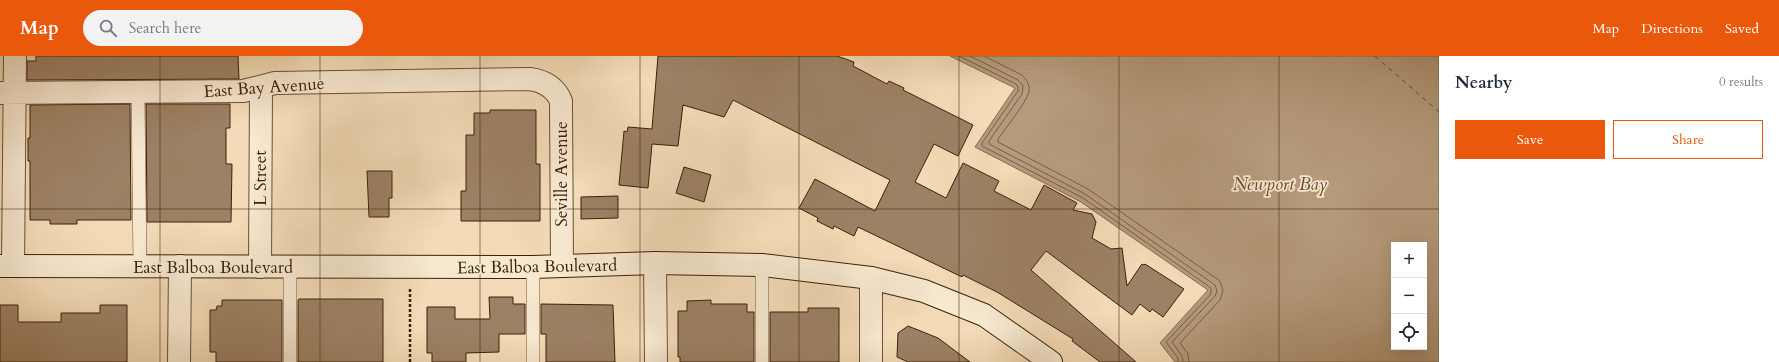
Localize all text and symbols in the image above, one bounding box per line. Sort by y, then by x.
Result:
search box [83,10,363,46]
text: Map [20,15,59,41]
icon: search [97,17,119,39]
text: Search here [129,18,201,38]
text: Map [1593,19,1619,38]
text: Directions [1641,19,1703,38]
text: Saved [1725,19,1759,38]
text: Nearby [1455,71,1512,94]
street label: East Bay Avenue [203,72,325,103]
text: 0 results [1719,73,1763,91]
button: Save [1455,120,1605,159]
button: Share [1613,120,1763,159]
street label: Seville Avenue [550,121,573,227]
street label: L Street [249,149,272,206]
water label: Newport Bay [1233,172,1328,197]
map controls [1391,242,1427,350]
button: + [1391,242,1427,278]
street label: East Balboa Boulevard [457,254,617,279]
street label: East Balboa Boulevard [133,256,293,279]
button: − [1391,278,1427,314]
button: locate [1391,314,1427,350]

